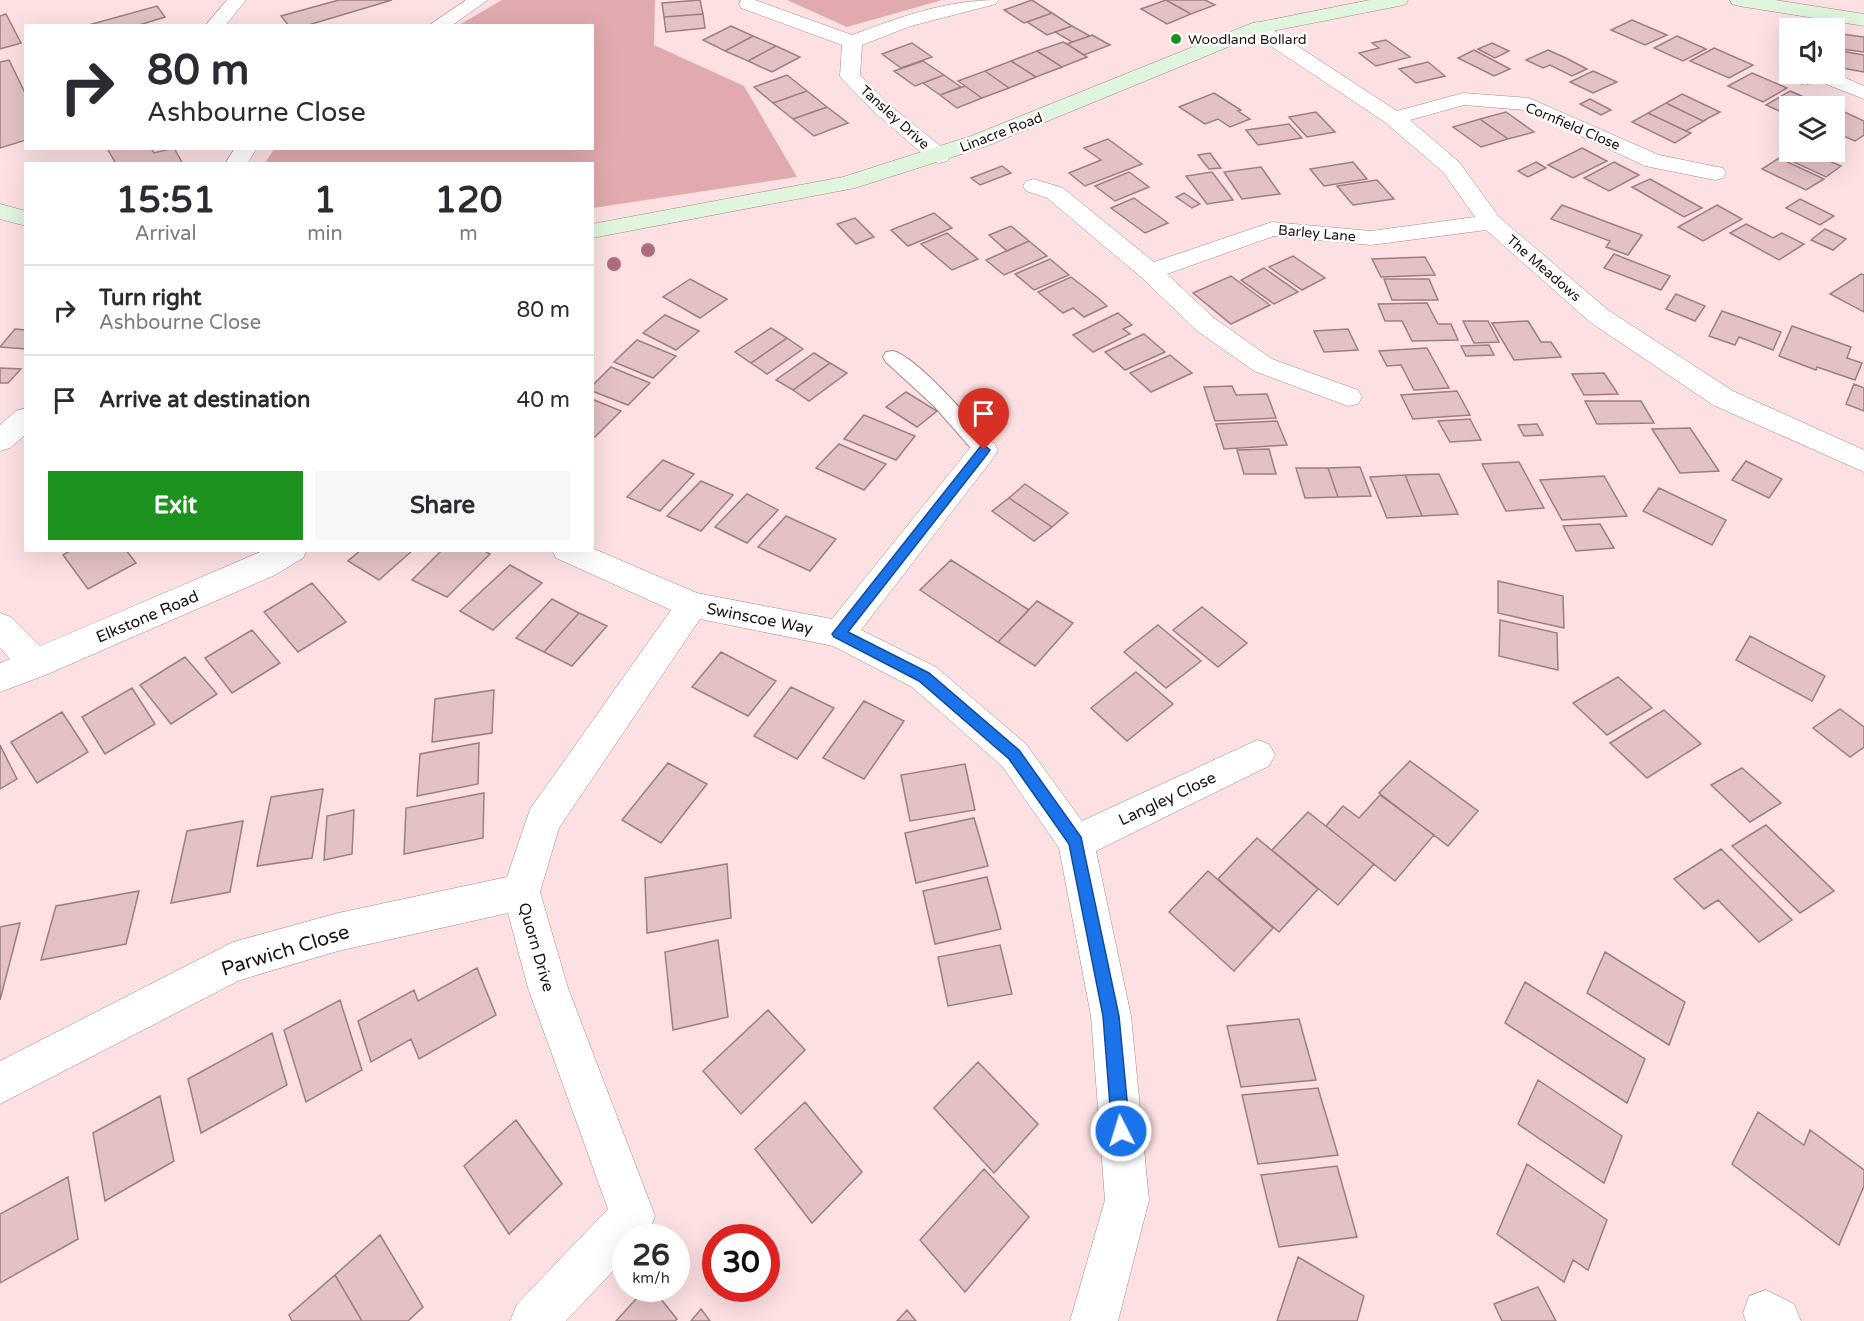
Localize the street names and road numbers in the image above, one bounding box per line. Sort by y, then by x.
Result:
street label: Tansley Drive [856,82,933,153]
street label: Cornfield Close [1523,99,1623,154]
street label: Linacre Road [957,109,1045,156]
street label: Barley Lane [1277,222,1357,245]
street label: The Meadows [1503,232,1584,305]
street label: Elkstone Road [93,586,202,647]
street label: Swinscoe Way [705,599,815,639]
street label: Langley Close [1115,768,1219,830]
street label: Quorn Drive [514,900,558,994]
street label: Parwich Close [218,920,352,982]

